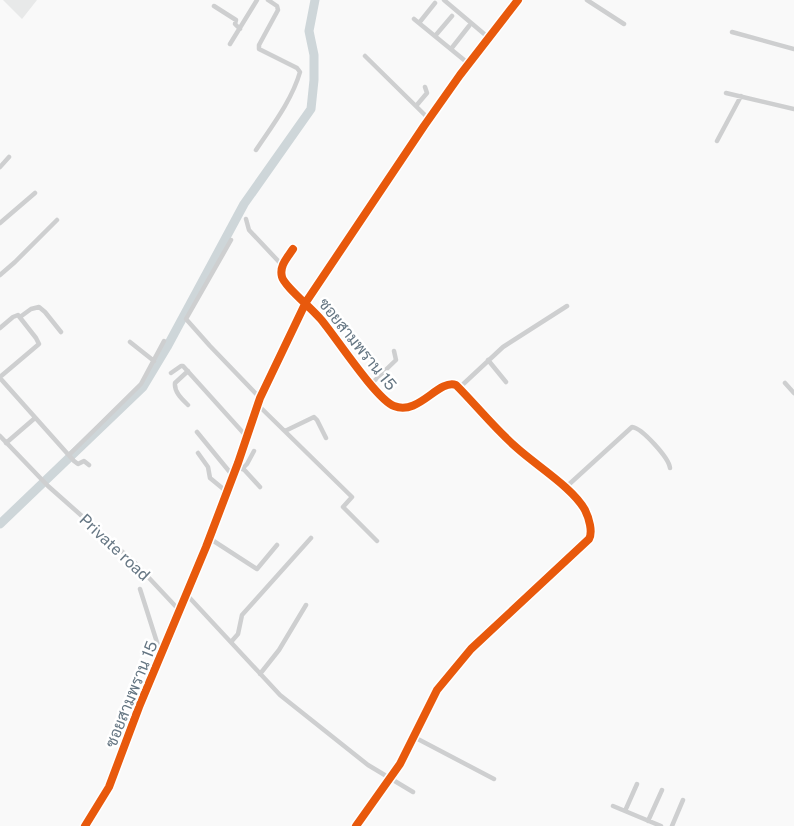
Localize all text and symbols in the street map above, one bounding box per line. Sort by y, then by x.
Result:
street label: ซอยสามพราน 15 [315,294,401,394]
street label: Private road [76,510,154,585]
street label: ซอยสามพราน 15 [101,638,161,750]

